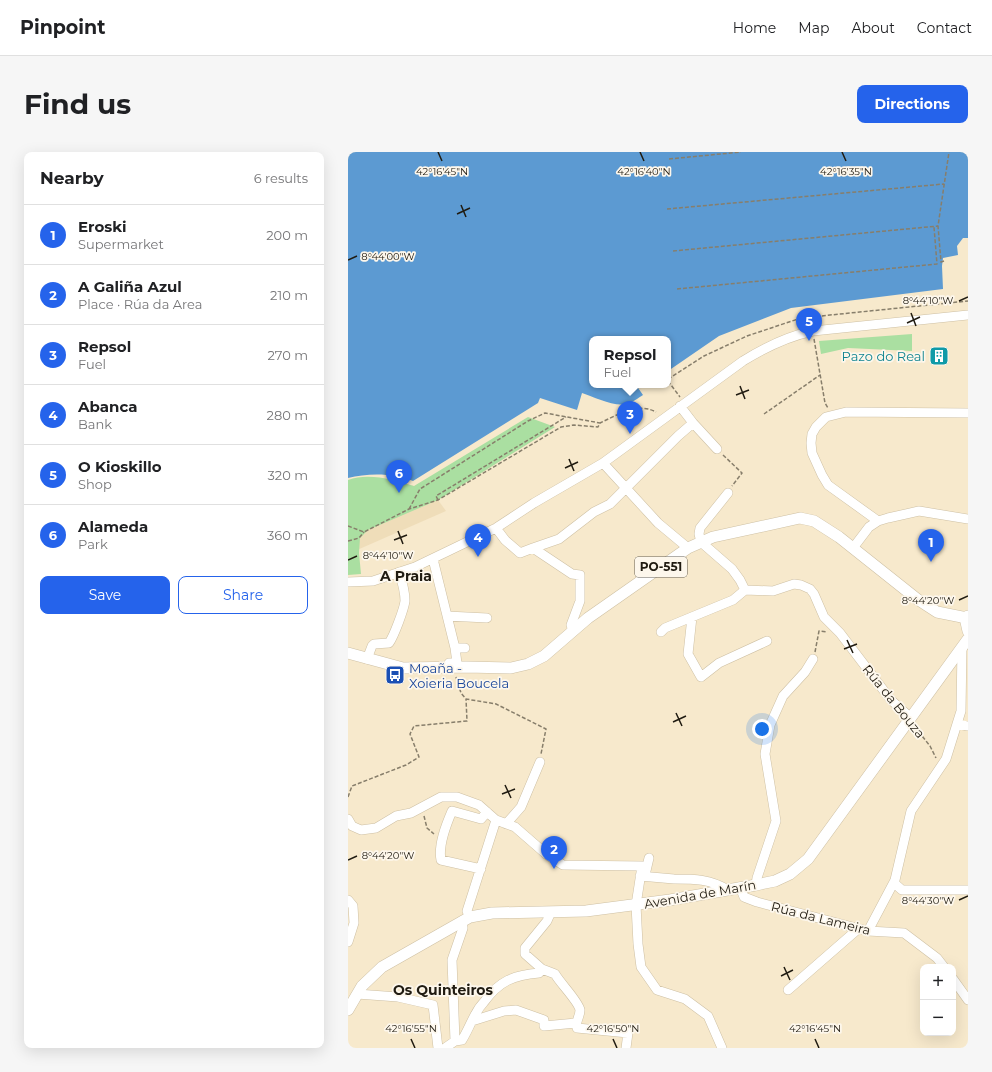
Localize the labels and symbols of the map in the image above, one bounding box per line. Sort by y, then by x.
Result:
text: 42°16'45"N [416,165,468,178]
text: 42°16'40"N [617,165,671,178]
text: 42°16'35"N [820,165,872,178]
text: 8°44'00"W [361,250,415,263]
text: 8°44'10"W [903,294,953,307]
pin: 5 [796,308,822,341]
building icon: Pazo do Real [928,345,950,367]
place label: Pazo do Real [842,348,925,364]
pin: 3 [617,401,643,434]
pin: 6 [386,460,412,493]
pin: 4 [465,524,491,557]
pin: 1 [918,529,944,562]
text: 8°44'10"W [363,549,413,562]
road number: PO-551 [635,557,687,577]
district label: A Praia [379,567,432,585]
text: 8°44'20"W [902,594,954,607]
place label: Moaña - Xoieria Boucela [409,660,509,691]
street label: Rúa da Bouza [859,661,929,741]
bus stop icon: Moaña - Xoieria Boucela [384,664,406,686]
your location [752,719,772,739]
pin: 2 [541,836,567,869]
text: 8°44'20"W [362,849,414,862]
street label: Avenida de Marín [643,876,757,912]
text: 8°44'30"W [902,894,954,907]
street label: Rúa da Lameira [770,898,872,938]
district label: Os Quinteiros [393,981,494,999]
text: 42°16'55"N [385,1022,437,1035]
text: 42°16'50"N [587,1022,639,1035]
text: 42°16'45"N [789,1022,841,1035]

